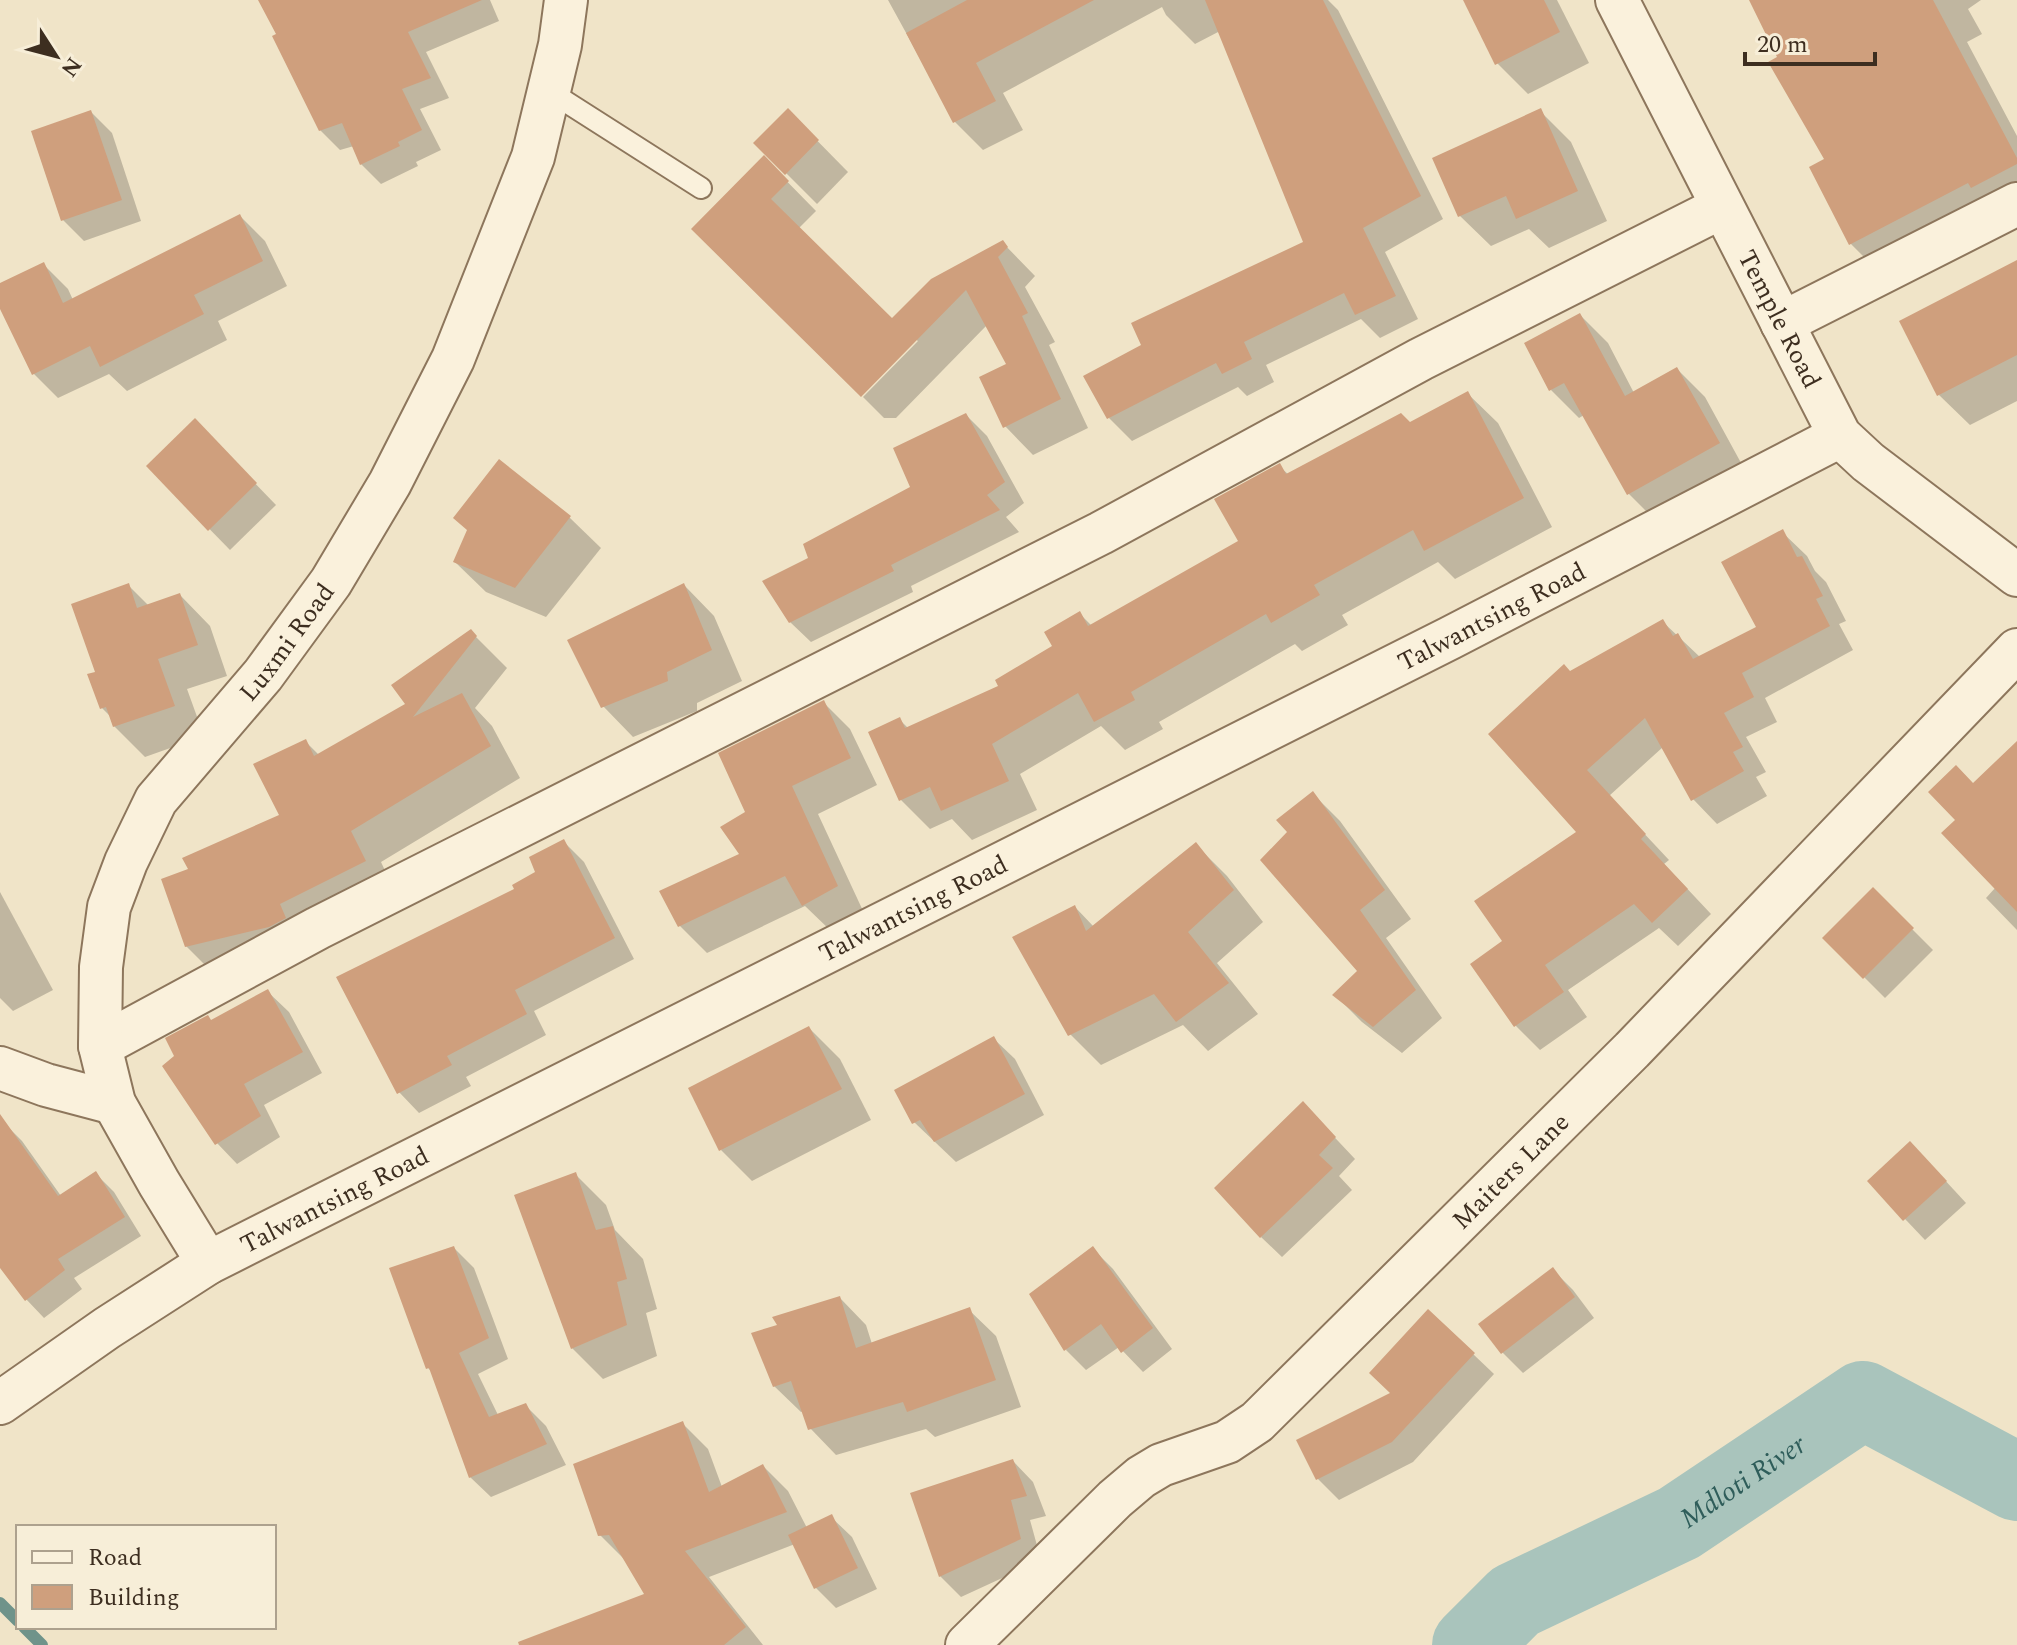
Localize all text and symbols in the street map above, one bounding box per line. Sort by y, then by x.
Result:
north arrow [16,16,96,96]
scale bar [1745,16,1875,66]
text: 20 m [1757,27,1808,63]
text: N [52,50,90,84]
street label: Temple Road [1727,243,1831,396]
street label: Talwantsing Road [1391,552,1593,682]
street label: Luxmi Road [230,575,345,711]
street label: Talwantsing Road [812,845,1015,974]
street label: Maiters Lane [1443,1104,1579,1239]
street label: Talwantsing Road [233,1136,436,1265]
water label: Mdloti River [1671,1424,1815,1540]
legend [16,1525,276,1629]
text: Road [88,1540,142,1576]
text: Building [88,1580,180,1616]

